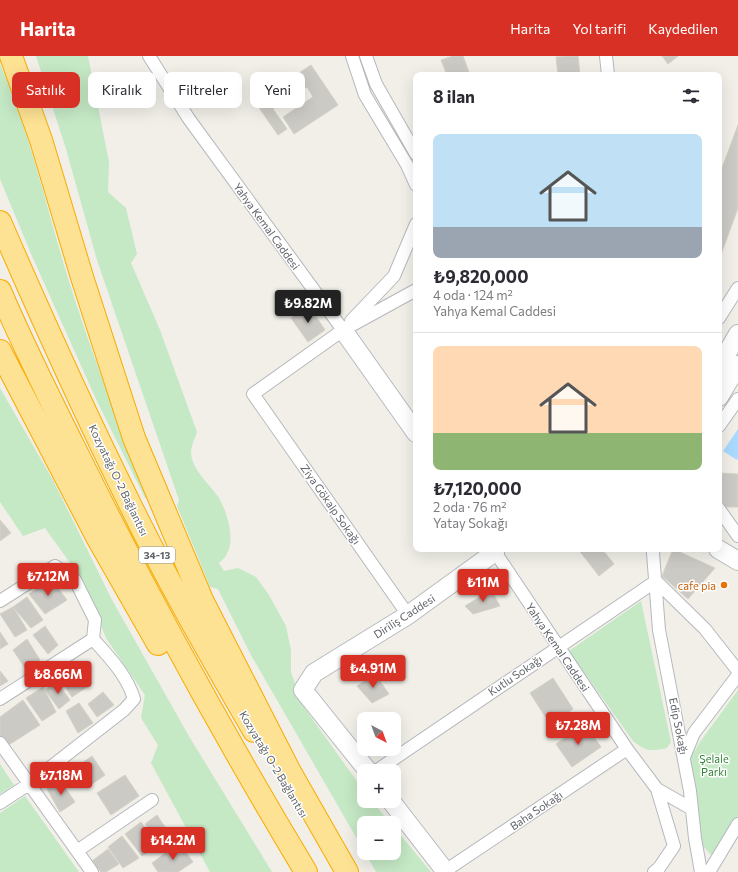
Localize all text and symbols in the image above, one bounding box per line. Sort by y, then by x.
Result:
text: Harita [20,17,75,40]
text: Harita [510,20,550,37]
text: Yol tarifi [572,20,626,37]
text: Kaydedilen [648,20,718,37]
chip: Satılık [12,72,80,108]
chip: Kiralık [88,72,156,108]
chip: Filtreler [164,72,242,108]
chip: Yeni [250,72,305,108]
icon: filters [680,85,702,107]
text: 8 ilan [433,86,475,107]
icon: home [532,160,604,232]
street label: Yahya Kemal Caddesi [231,180,303,272]
text: ₺9,820,000 [433,266,528,287]
text: 4 oda · 124 m² [433,287,513,303]
pin: ₺9.82M [275,290,341,324]
text: ₺9.82M [284,295,332,311]
text: Yahya Kemal Caddesi [433,303,556,319]
icon: home [532,372,604,444]
street label: Kozyatağı O-2 Bağlantısı [86,422,152,538]
street label: Ziya Gökalp Sokağı [298,461,364,547]
text: ₺7,120,000 [433,478,521,499]
text: 2 oda · 76 m² [433,499,507,515]
text: Yatay Sokağı [433,515,508,531]
road number: 34-13 [139,547,175,563]
pin: ₺7.12M [15,563,81,597]
text: ₺7.12M [27,568,70,584]
pin: ₺11M [459,569,507,603]
text: ₺11M [467,574,499,590]
place label: cafe pia [678,579,716,592]
marker: cafe pia [719,580,729,590]
street label: Diriliş Caddesi [371,591,437,641]
street label: Yahya Kemal Caddesi [523,600,593,694]
street label: Kutlu Sokağı [485,652,545,698]
pin: ₺4.91M [340,655,406,689]
text: ₺4.91M [350,660,396,676]
pin: ₺8.66M [25,661,91,695]
text: ₺8.66M [33,666,83,682]
street label: Edip Sokağı [667,696,691,756]
street label: Kozyatağı O-2 Bağlantısı [237,708,311,820]
north arrow [357,712,401,756]
map controls [357,712,401,860]
pin: ₺7.28M [545,712,611,746]
text: ₺7.28M [555,717,601,733]
park label: Şelale Parkı [699,752,729,778]
pin: ₺7.18M [28,762,94,796]
button: + [357,764,401,808]
text: ₺7.18M [39,767,83,783]
street label: Baha Sokağı [507,788,565,832]
button: − [357,816,401,860]
pin: ₺14.2M [140,827,206,861]
text: ₺14.2M [150,832,196,848]

